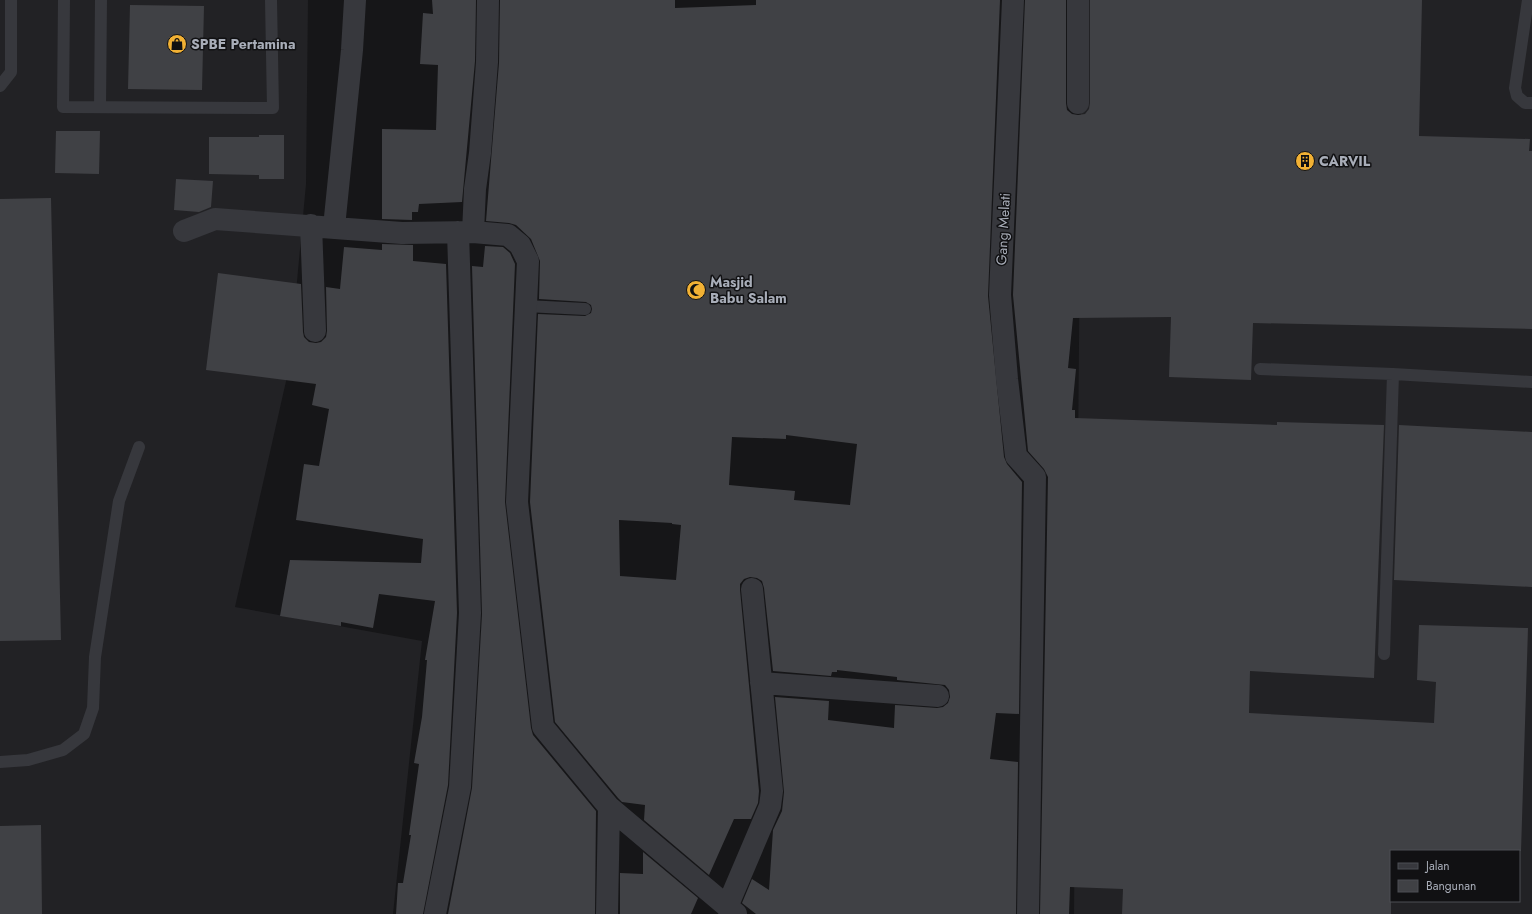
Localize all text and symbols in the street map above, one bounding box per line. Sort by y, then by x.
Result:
shop icon: SPBE Pertamina [166,33,188,55]
place label: SPBE Pertamina [191,34,295,54]
building icon: CARVIL [1294,150,1316,172]
place label: CARVIL [1319,151,1371,171]
street label: Gang Melati [991,192,1015,266]
place label: Masjid Babu Salam [710,272,787,308]
mosque icon: Masjid Babu Salam [685,279,707,301]
legend [1390,850,1520,902]
text: Jalan [1424,857,1449,875]
text: Bangunan [1426,877,1476,895]

